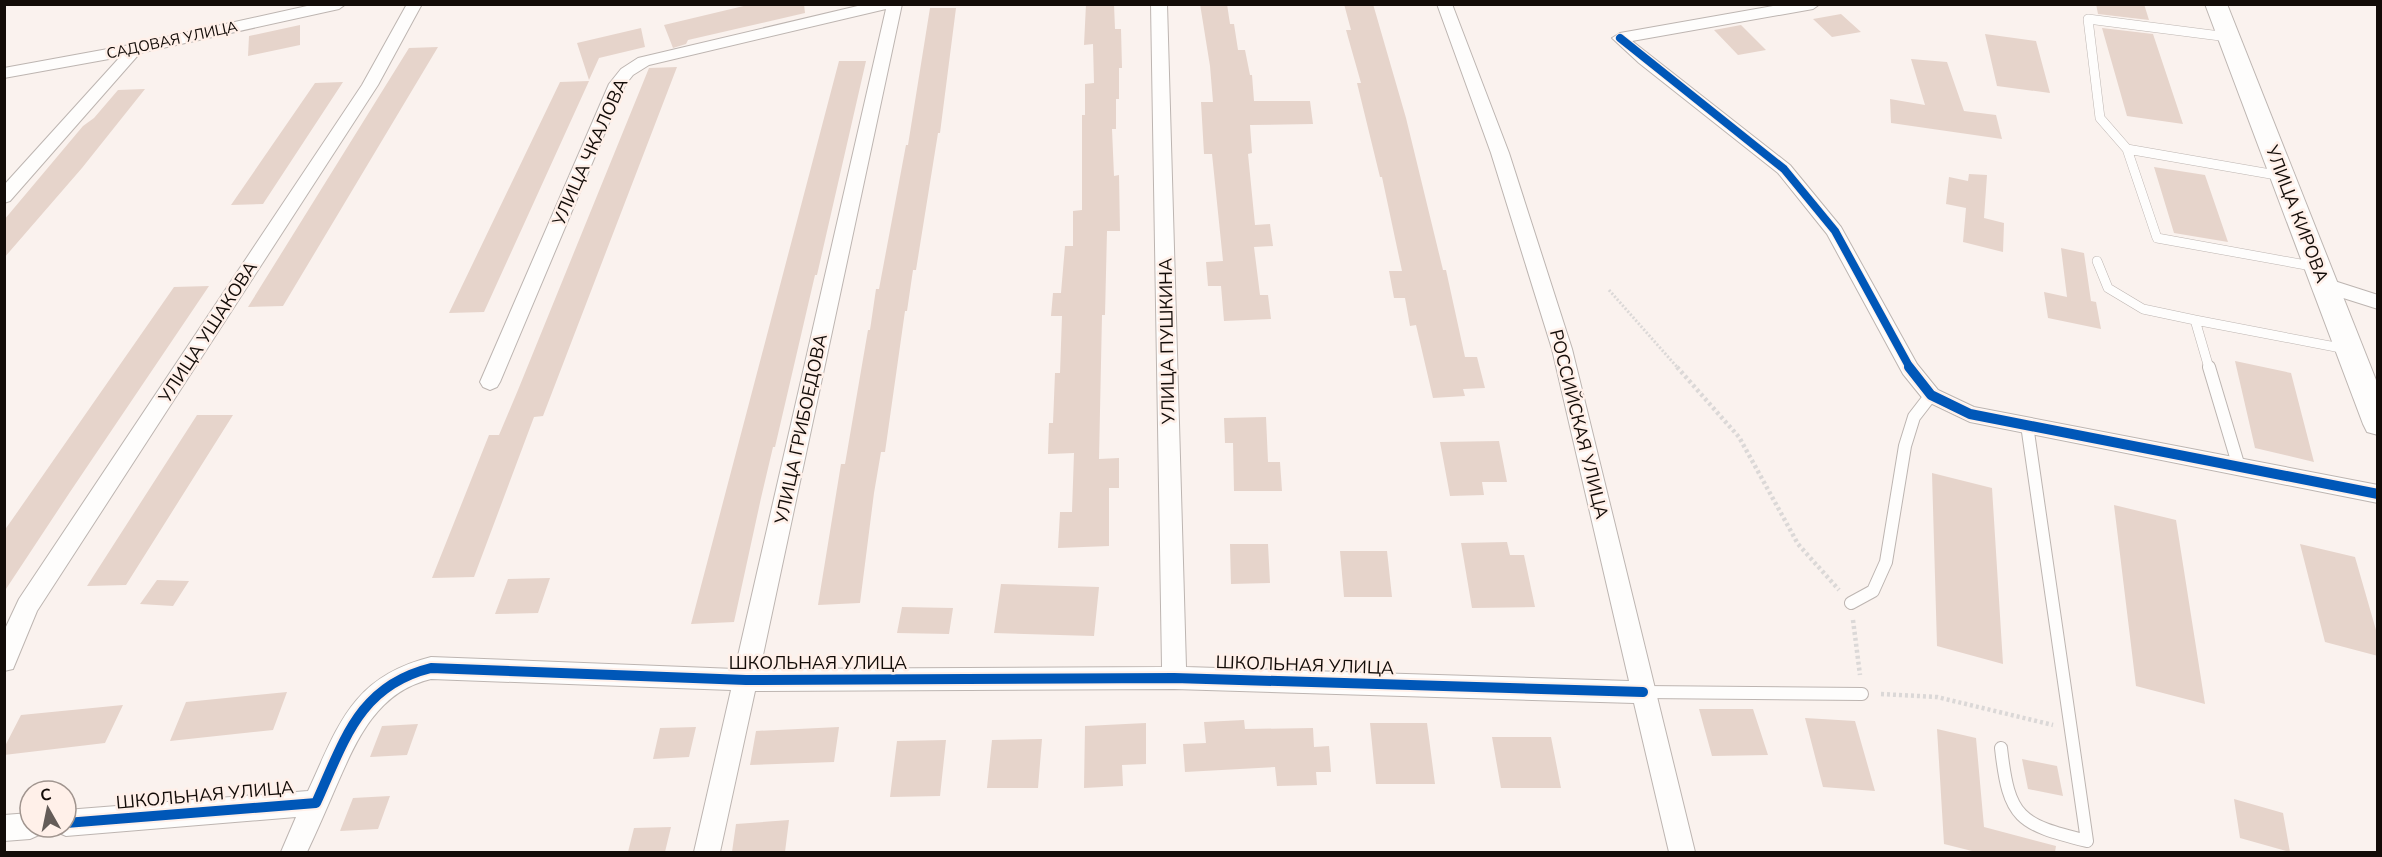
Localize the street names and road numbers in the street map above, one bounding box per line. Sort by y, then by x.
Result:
street label: САДОВАЯ УЛИЦА [105,16,239,64]
street label: УЛИЦА ЧКАЛОВА [546,74,633,230]
street label: УЛИЦА КИРОВА [2259,141,2334,286]
street label: УЛИЦА УШАКОВА [153,257,263,408]
street label: УЛИЦА ПУШКИНА [1154,258,1180,425]
street label: РОССИЙСКАЯ УЛИЦА [1544,327,1614,521]
street label: УЛИЦА ГРИБОЕДОВА [769,332,833,527]
street label: ШКОЛЬНАЯ УЛИЦА [1215,650,1395,680]
street label: ШКОЛЬНАЯ УЛИЦА [729,651,907,675]
street label: ШКОЛЬНАЯ УЛИЦА [115,775,295,815]

